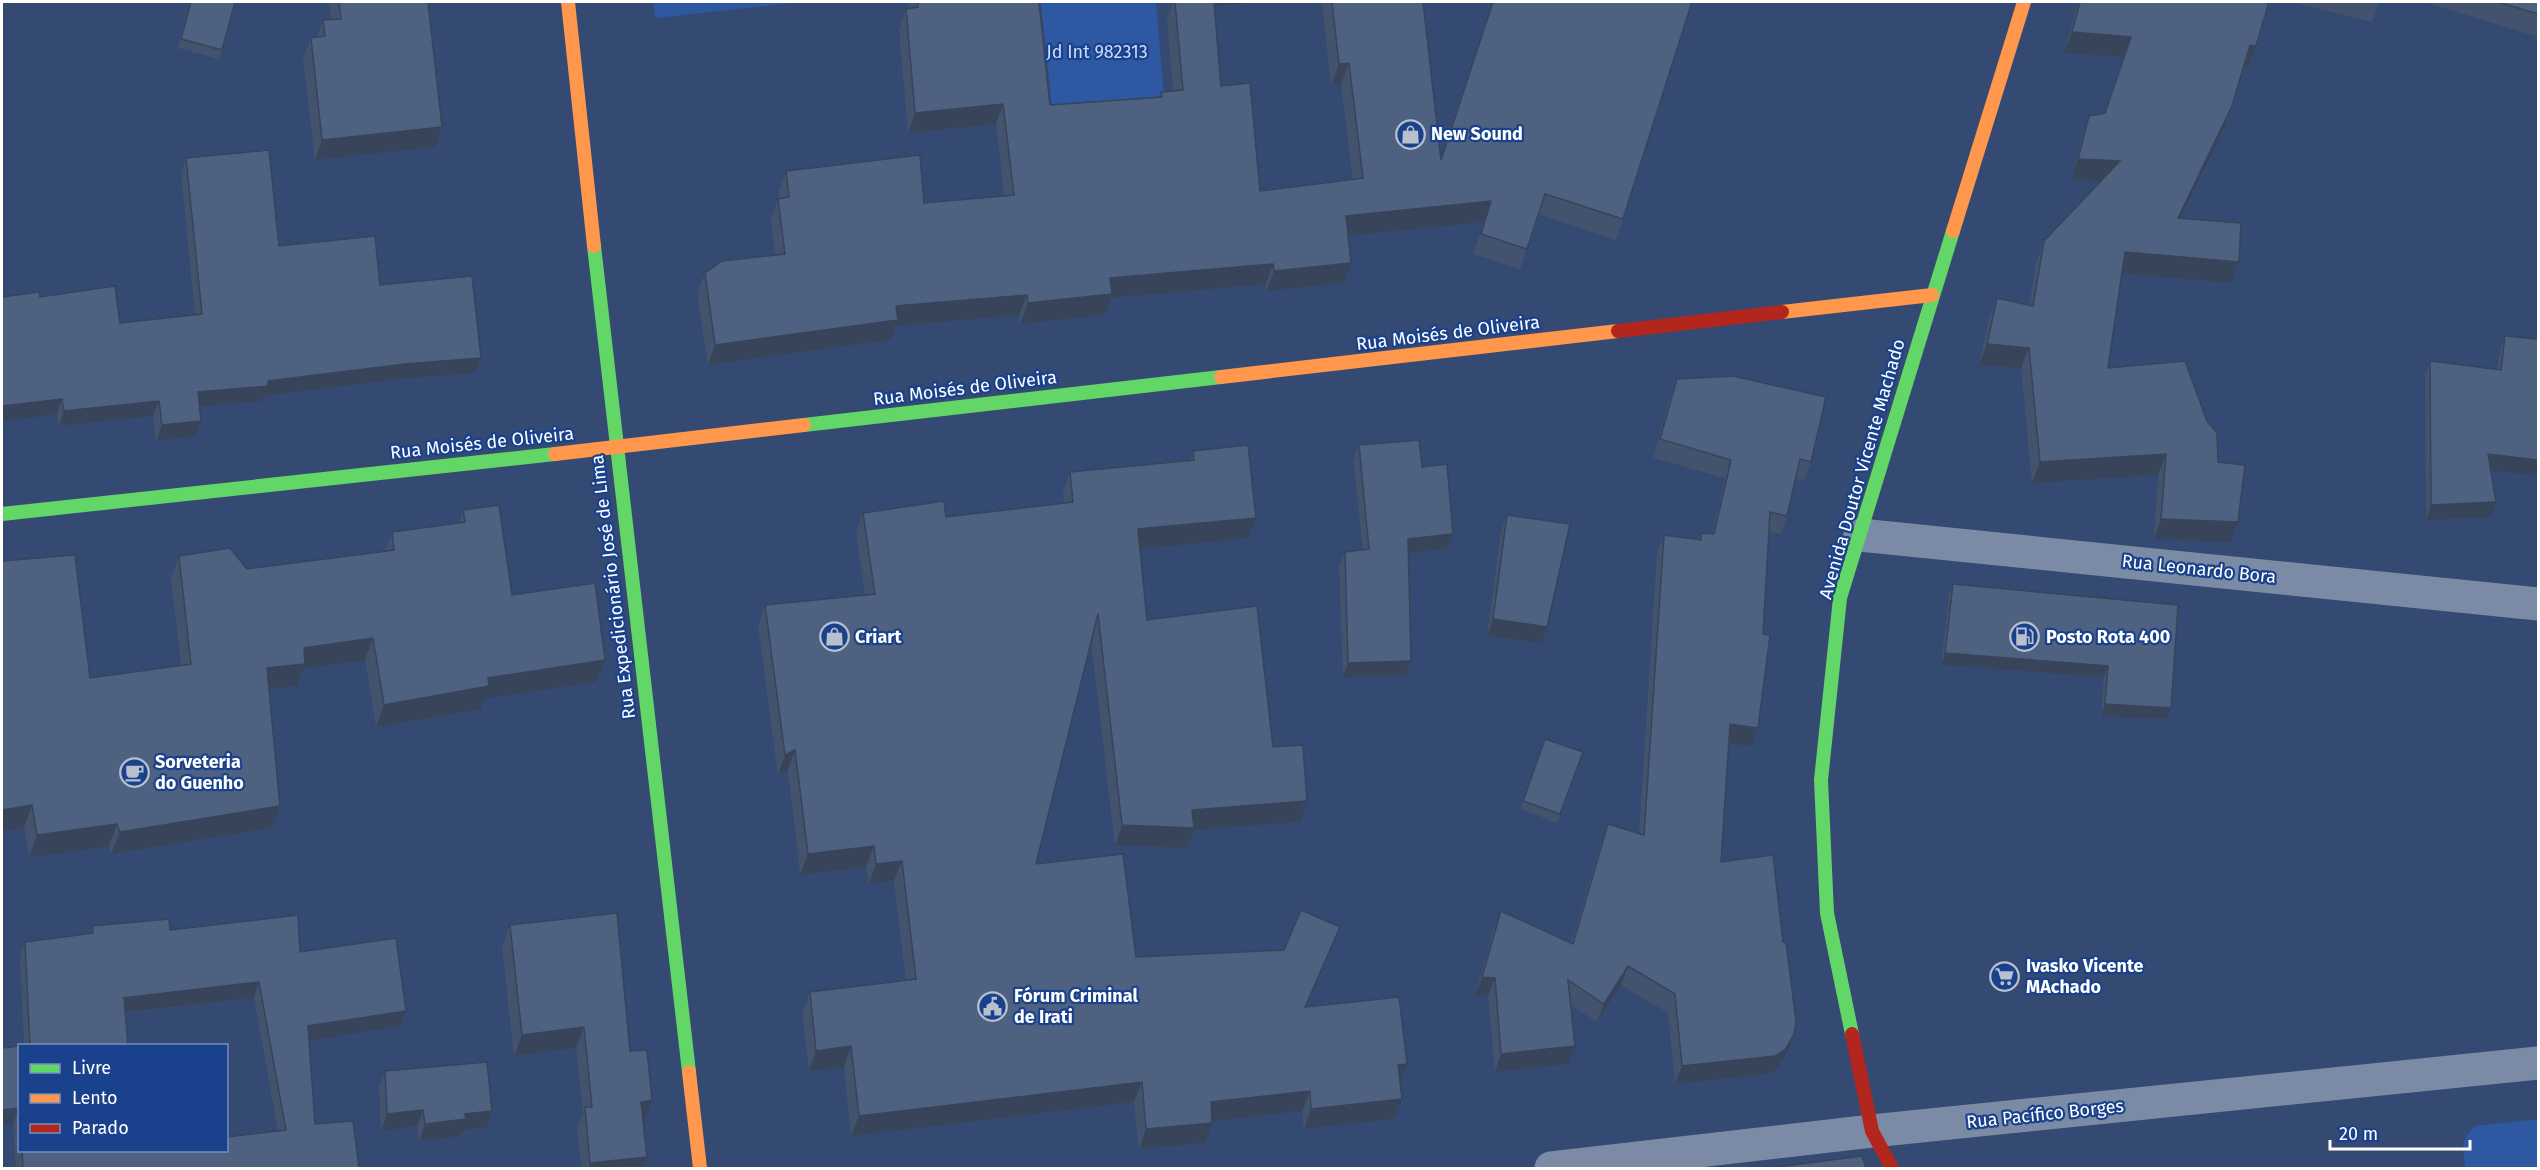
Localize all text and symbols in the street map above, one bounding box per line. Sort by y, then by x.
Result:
park label: Jd Int 982313 [1046,41,1148,63]
shop icon: New Sound [1394,118,1426,150]
place label: New Sound [1431,123,1523,145]
street label: Rua Moisés de Oliveira [1355,311,1541,355]
street label: Avenida Doutor Vicente Machado [1814,336,1910,602]
street label: Rua Moisés de Oliveira [872,366,1058,410]
street label: Rua Moisés de Oliveira [389,422,575,464]
street label: Rua Expedicionário José de Lima [586,454,640,720]
street label: Rua Leonardo Bora [2121,550,2277,588]
shop icon: Criart [818,621,850,653]
fuel station icon: Posto Rota 400 [2009,621,2041,653]
place label: Criart [855,626,903,648]
place label: Posto Rota 400 [2046,626,2170,648]
place label: Sorveteria do Guenho [155,751,244,794]
cafe icon: Sorveteria do Guenho [118,756,150,788]
place label: Ivasko Vicente MAchado [2026,955,2144,998]
supermarket icon: Ivasko Vicente MAchado [1989,960,2021,992]
place label: Fórum Criminal de Irati [1014,985,1138,1028]
public building icon: Fórum Criminal de Irati [977,990,1009,1022]
legend [18,1044,228,1152]
text: Livre [72,1057,111,1079]
text: Lento [72,1087,118,1109]
street label: Rua Pacífico Borges [1965,1095,2125,1133]
scale bar [2330,1113,2470,1151]
text: Parado [72,1117,129,1139]
text: 20 m [2339,1123,2378,1145]

